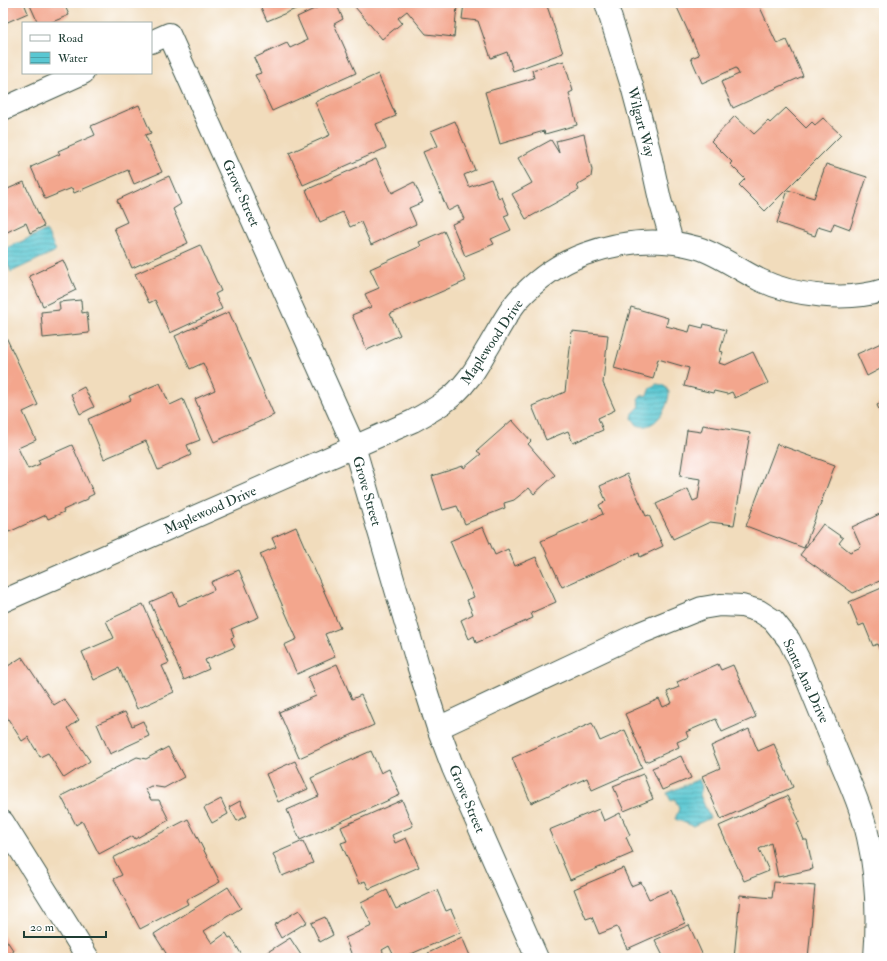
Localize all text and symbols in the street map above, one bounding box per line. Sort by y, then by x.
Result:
legend [22,22,152,74]
text: Road [58,31,83,46]
text: Water [57,51,88,66]
street label: Wilgart Way [622,84,659,160]
street label: Grove Street [219,157,264,230]
street label: Maplewood Drive [457,296,528,389]
street label: Grove Street [349,454,385,528]
street label: Maplewood Drive [161,482,259,539]
street label: Santa Ana Drive [779,636,833,726]
street label: Grove Street [445,763,489,836]
scale bar [24,913,106,939]
text: 20 m [30,920,55,935]

